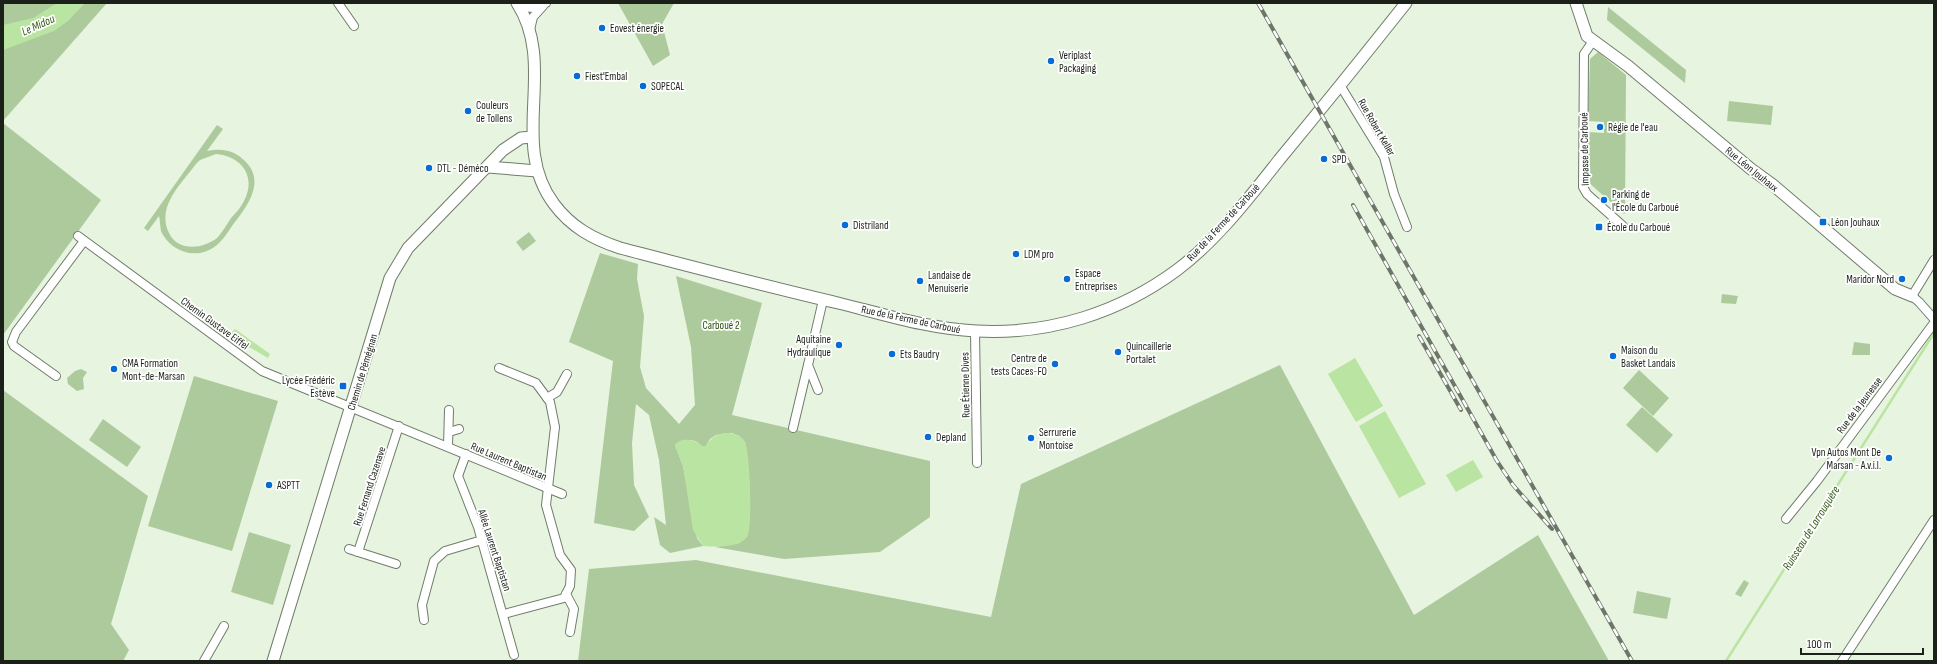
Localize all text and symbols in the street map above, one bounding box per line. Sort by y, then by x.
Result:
water label: Le Midou [19,12,57,39]
place label: Eovest énergie [610,22,664,35]
marker: Eovest énergie [597,23,607,33]
place label: Veriplast Packaging [1059,49,1097,75]
marker: Veriplast Packaging [1046,56,1056,66]
place label: Fiest'Embal [585,70,627,83]
marker: Fiest'Embal [572,71,582,81]
place label: SOPECAL [651,80,684,93]
marker: SOPECAL [638,81,648,91]
street label: Rue Robert Keller [1355,96,1398,158]
place label: Couleurs de Tollens [476,99,512,125]
marker: Couleurs de Tollens [463,106,473,116]
street label: Impasse de Carboué [1577,112,1592,186]
place label: Régie de l'eau [1608,121,1658,134]
marker: Régie de l'eau [1595,122,1605,132]
street label: Rue Léon Jouhaux [1723,144,1781,195]
place label: SPD [1332,153,1347,166]
marker: SPD [1319,154,1329,164]
place label: DTL - Déméco [437,162,489,175]
marker: DTL - Déméco [424,163,434,173]
street label: Rue de la Ferme de Carboué [1184,181,1263,264]
place label: Parking de l'École du Carboué [1612,188,1679,214]
marker: Parking de l'École du Carboué [1599,195,1609,205]
place label: Léon Jouhaux [1831,216,1879,229]
marker: Léon Jouhaux [1818,217,1828,227]
place label: Distriland [853,219,889,232]
marker: Distriland [840,220,850,230]
place label: École du Carboué [1607,221,1670,234]
marker: École du Carboué [1594,222,1604,232]
place label: LDM pro [1024,248,1054,261]
marker: LDM pro [1011,249,1021,259]
place label: Espace Entreprises [1075,267,1117,293]
place label: Landaise de Menuiserie [928,269,971,295]
place label: Maridor Nord [1846,273,1894,286]
marker: Espace Entreprises [1062,274,1072,284]
marker: Maridor Nord [1897,274,1907,284]
marker: Landaise de Menuiserie [915,276,925,286]
street label: Chemin Gustave Eiffel [178,294,251,352]
street label: Rue de la Ferme de Carboué [860,303,962,336]
park label: Carboué 2 [703,319,740,332]
street label: Chemin de Pémégnan [345,332,380,412]
place label: Aquitaine Hydraulique [787,333,831,359]
marker: Aquitaine Hydraulique [834,340,844,350]
place label: Quincaillerie Portalet [1126,340,1171,366]
place label: Maison du Basket Landais [1621,344,1676,370]
marker: Quincaillerie Portalet [1113,347,1123,357]
place label: Ets Baudry [900,348,940,361]
marker: Ets Baudry [887,349,897,359]
marker: Maison du Basket Landais [1608,351,1618,361]
street label: Rue Étienne Dives [958,352,973,418]
place label: Centre de tests Caces-FO [991,352,1047,378]
place label: CMA Formation Mont-de-Marsan [122,357,185,383]
marker: Centre de tests Caces-FO [1050,359,1060,369]
marker: CMA Formation Mont-de-Marsan [109,364,119,374]
place label: Lycée Frédéric Estève [282,374,335,400]
street label: Rue de la Jeunesse [1834,375,1885,436]
marker: Lycée Frédéric Estève [338,381,348,391]
place label: Serrurerie Montoise [1039,426,1076,452]
place label: Depland [936,431,966,444]
marker: Depland [923,432,933,442]
marker: Serrurerie Montoise [1026,433,1036,443]
street label: Rue Laurent Baptistan [469,440,549,483]
street label: Rue Fernand Cazenave [351,445,388,527]
place label: Vpn Autos Mont De Marsan - A.v.i.l. [1812,446,1881,472]
marker: Vpn Autos Mont De Marsan - A.v.i.l. [1884,453,1894,463]
place label: ASPTT [276,479,301,492]
marker: ASPTT [264,480,274,490]
water label: Ruisseau de Larrouquère [1779,483,1844,573]
street label: Allée Laurent Baptistan [475,507,514,593]
scale bar [1801,630,1923,656]
text: 100 m [1807,637,1832,652]

